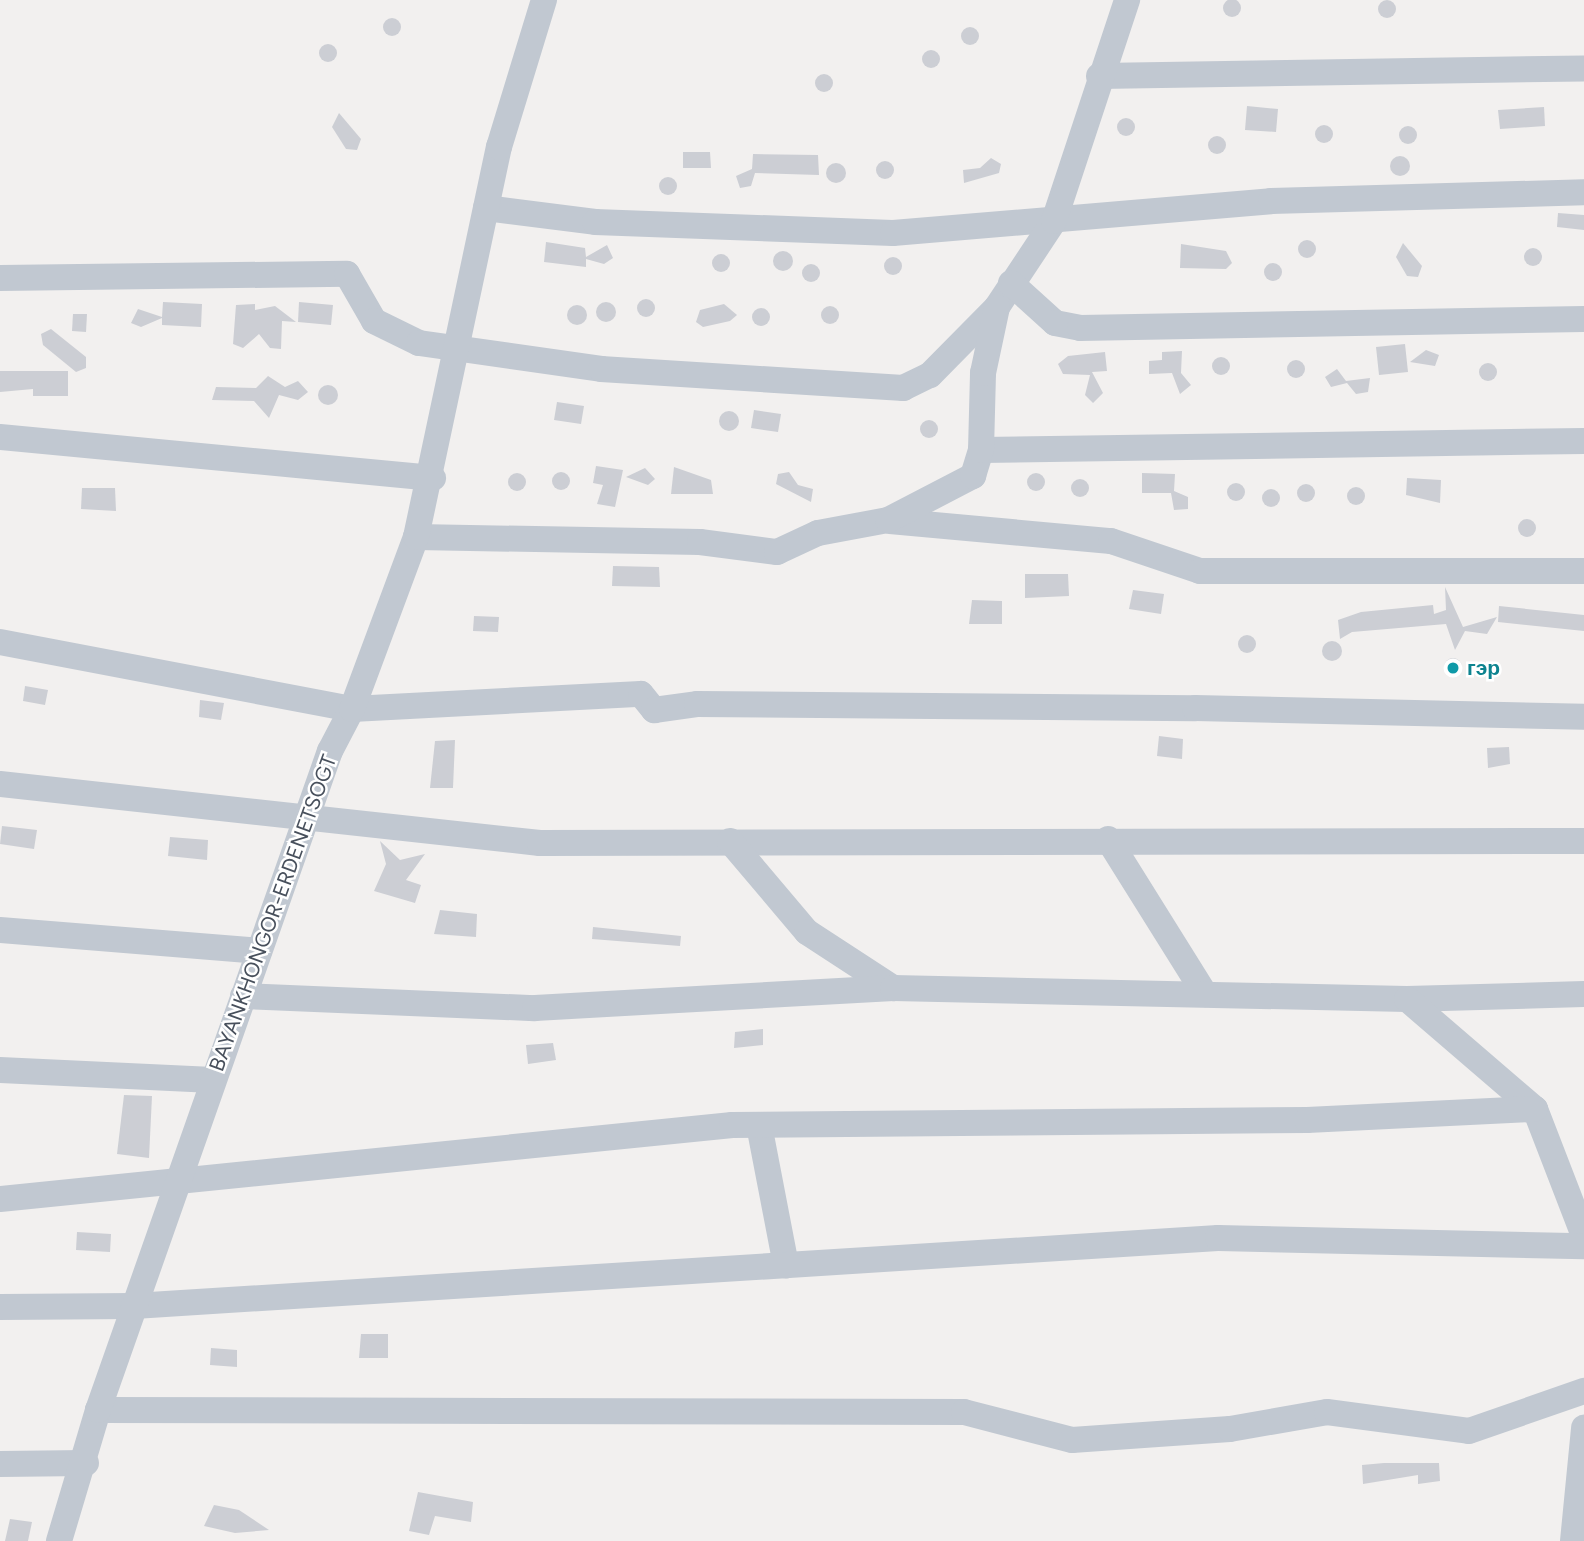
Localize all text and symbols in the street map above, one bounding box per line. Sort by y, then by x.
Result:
place label: гэр [1467,655,1500,681]
marker: гэр [1445,660,1461,676]
street label: BAYANKHONGOR-ERDENETSOGT [204,751,342,1075]

